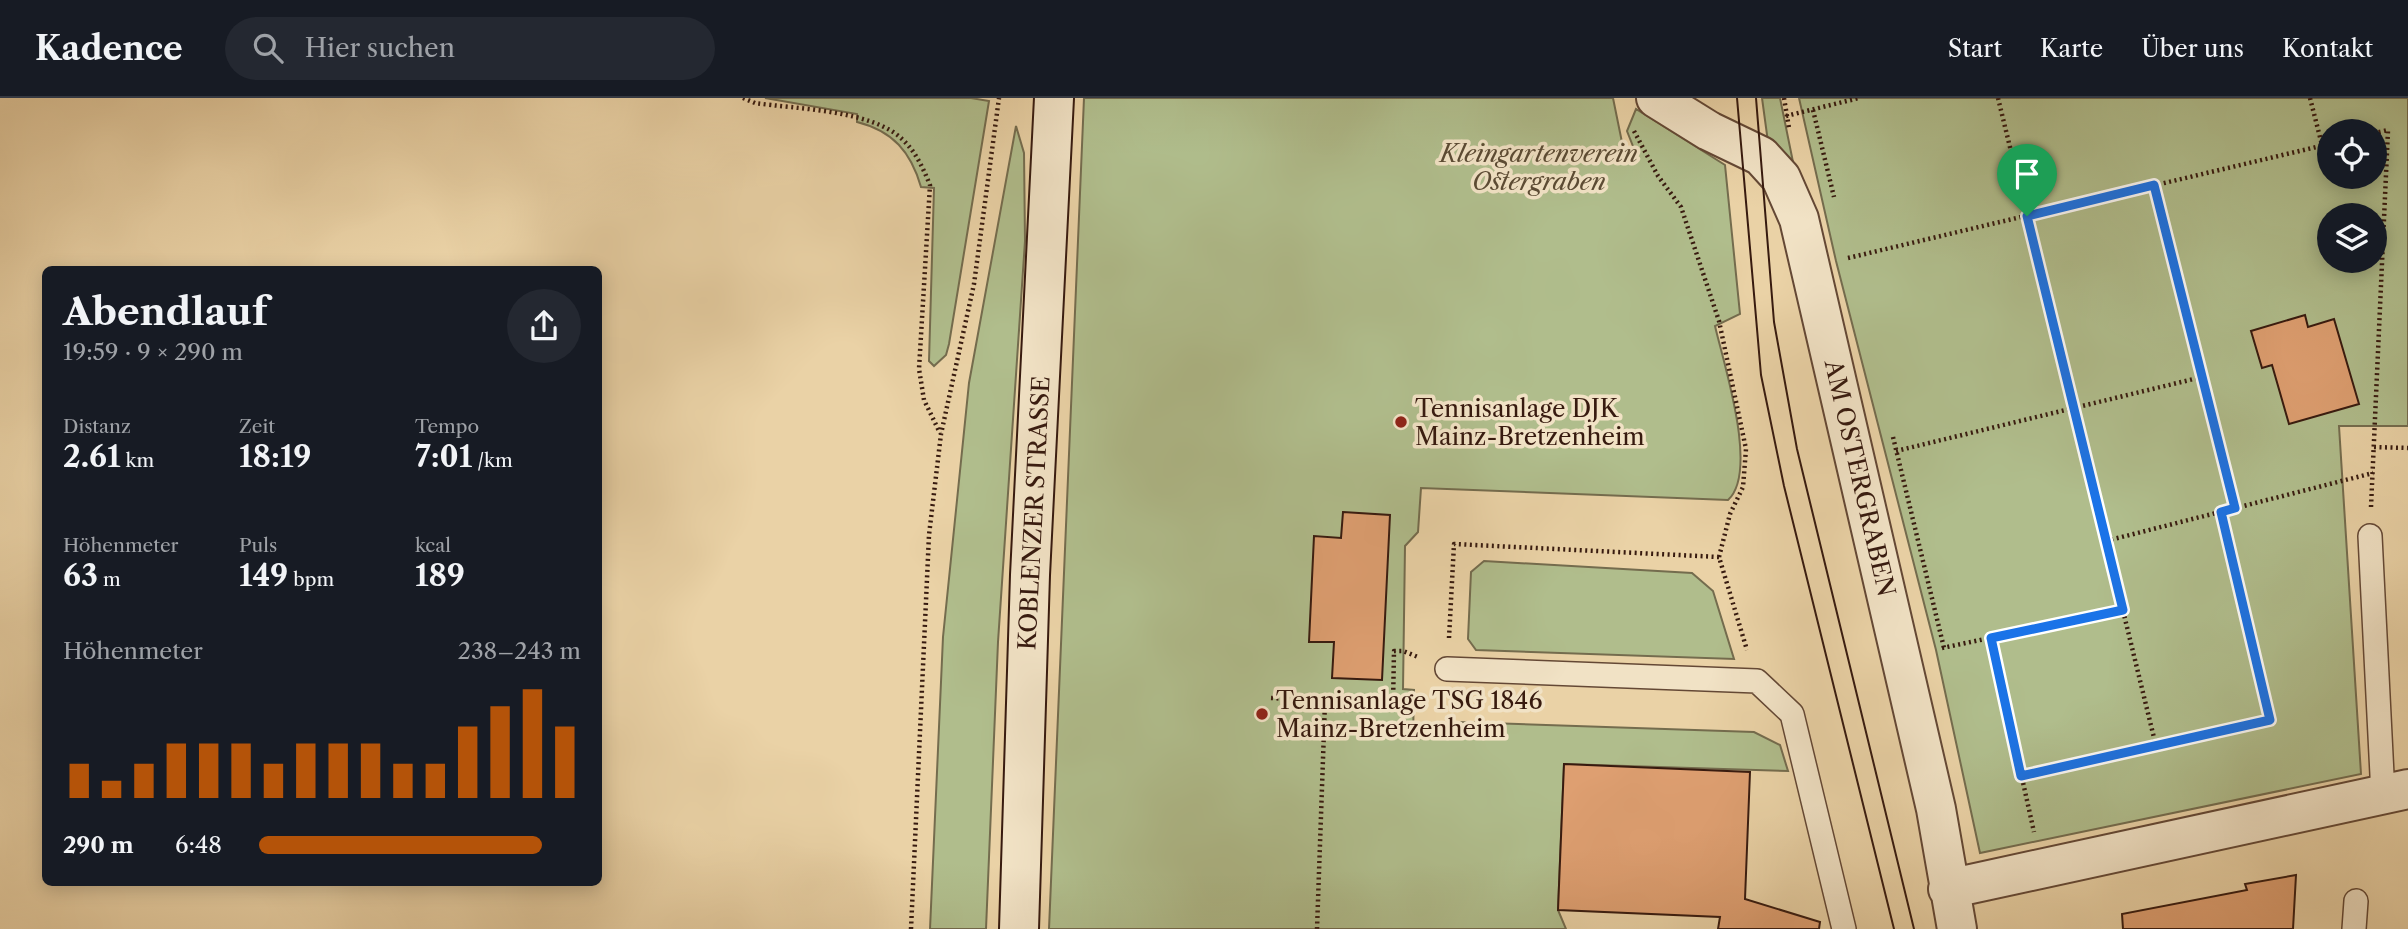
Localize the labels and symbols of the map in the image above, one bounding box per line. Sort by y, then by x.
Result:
park label: Kleingartenverein Ostergraben [1438,139,1638,196]
pin [1997,144,2057,216]
street label: AM OSTERGRABEN [1818,356,1901,599]
street label: KOBLENZER STRASSE [1012,375,1056,651]
place label: Tennisanlage DJK Mainz-Bretzenheim [1415,394,1645,451]
marker: Tennisanlage DJK Mainz-Bretzenheim [1393,414,1409,430]
place label: Tennisanlage TSG 1846 Mainz-Bretzenheim [1276,686,1542,743]
marker: Tennisanlage TSG 1846 Mainz-Bretzenheim [1254,706,1270,722]

